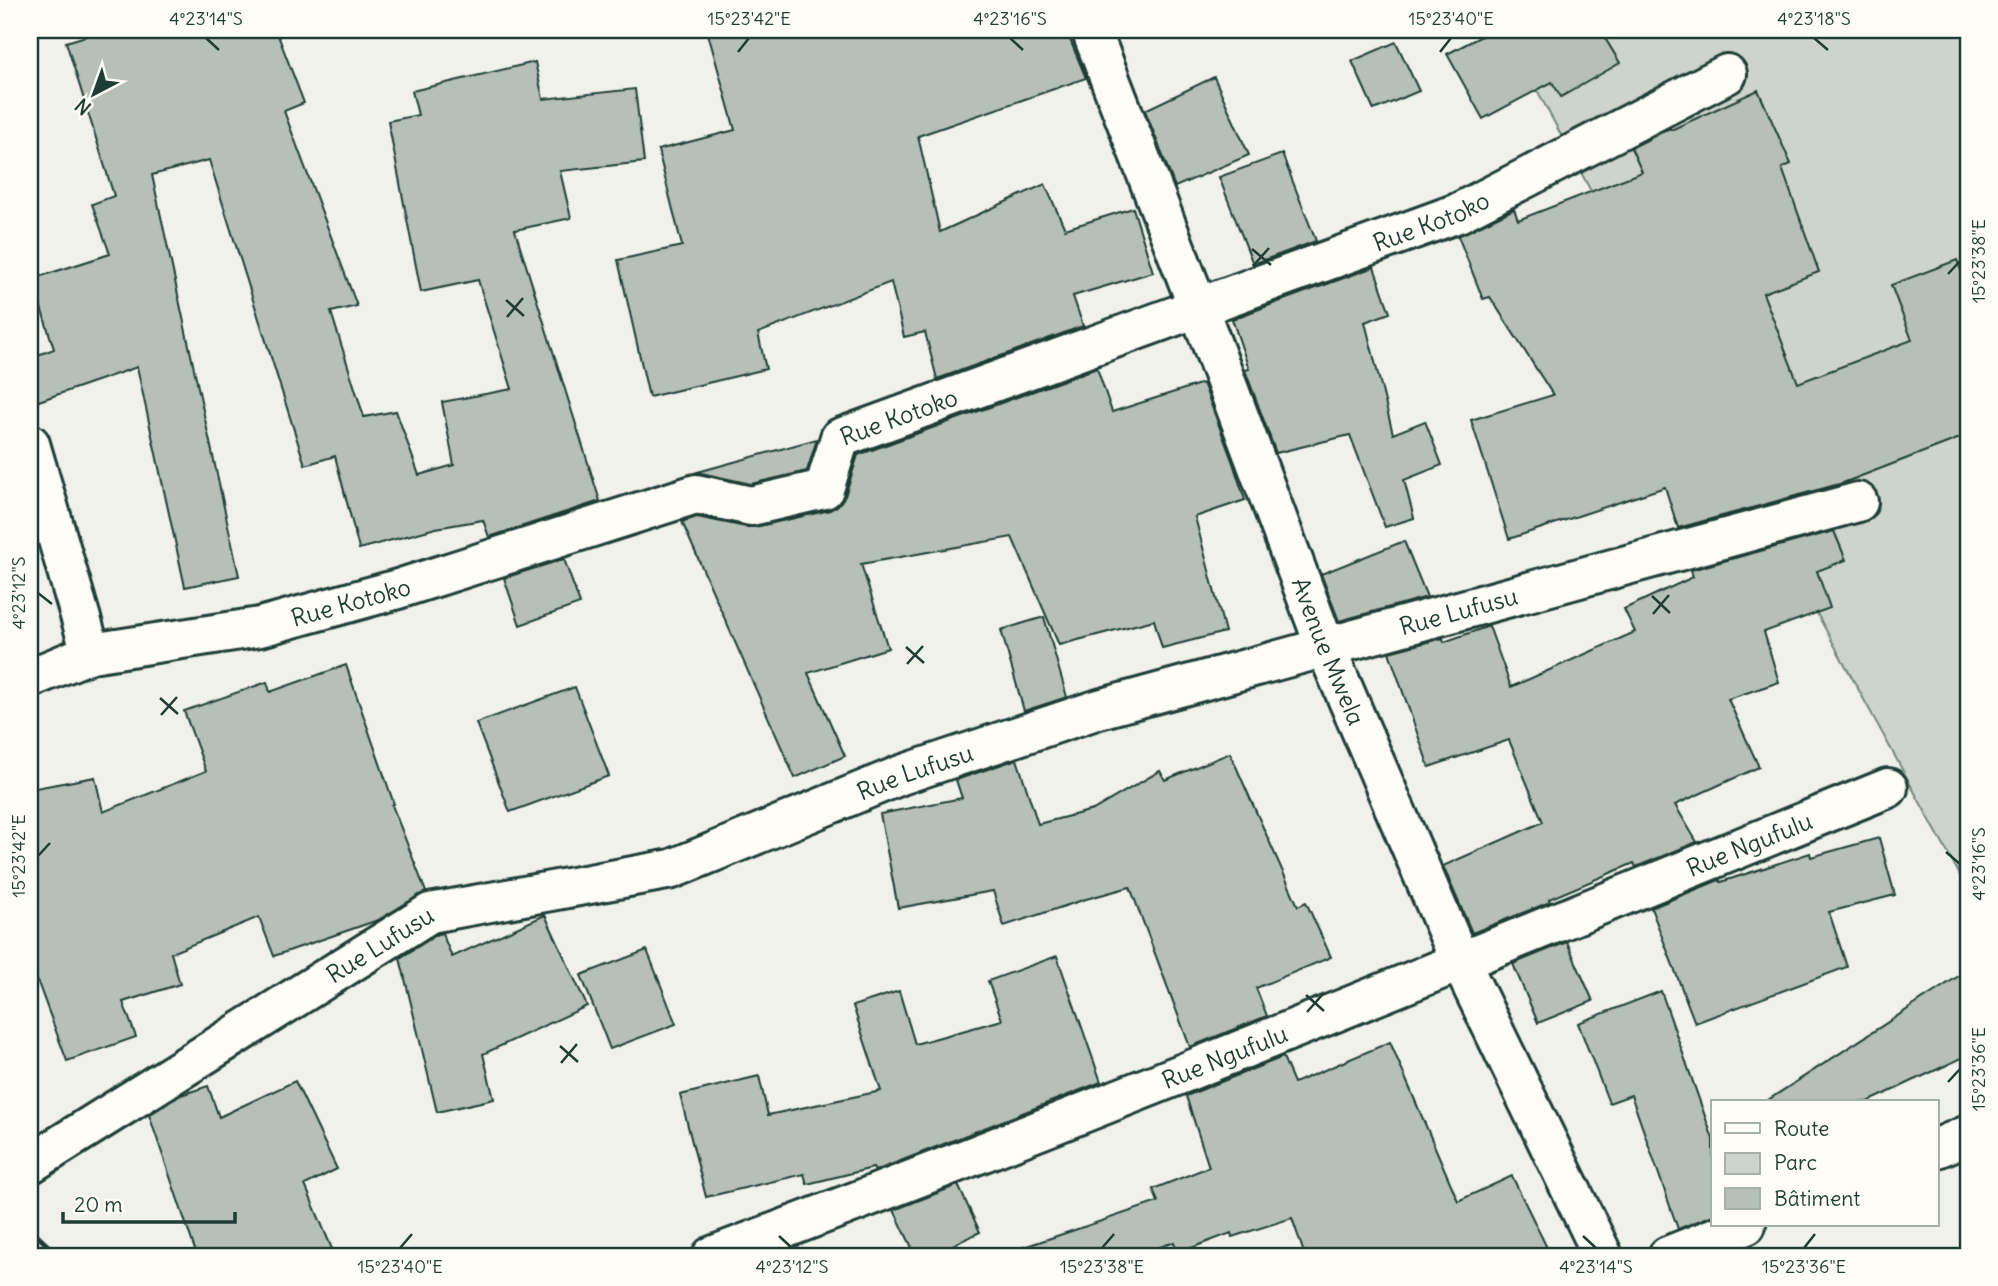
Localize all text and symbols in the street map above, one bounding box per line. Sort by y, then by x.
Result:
text: 4°23'14"S [169,7,243,30]
text: 15°23'42"E [707,7,791,30]
text: 4°23'16"S [973,7,1047,30]
text: 15°23'40"E [1408,7,1494,30]
text: 4°23'18"S [1777,7,1851,30]
north arrow [60,60,130,130]
text: N [70,93,96,120]
street label: Rue Kotoko [1369,184,1494,258]
text: 15°23'38"E [1967,219,1990,303]
street label: Rue Kotoko [836,382,962,452]
text: 4°23'12"S [7,556,30,630]
street label: Rue Kotoko [288,571,414,633]
street label: Avenue Mwela [1286,573,1372,729]
street label: Rue Lufusu [1396,581,1521,641]
street label: Rue Lufusu [852,737,977,807]
street label: Rue Ngufulu [1682,805,1816,883]
text: 15°23'42"E [7,814,30,898]
text: 4°23'16"S [1967,827,1990,901]
street label: Rue Lufusu [320,900,439,989]
street label: Rue Ngufulu [1157,1018,1292,1095]
text: 15°23'36"E [1967,1027,1990,1111]
legend [1711,1100,1938,1226]
text: Route [1774,1115,1829,1142]
text: Parc [1774,1149,1817,1176]
scale bar [63,1181,234,1225]
text: Bâtiment [1774,1185,1860,1212]
text: 20 m [74,1191,123,1218]
text: 15°23'40"E [357,1255,443,1278]
text: 4°23'12"S [755,1255,829,1278]
text: 15°23'38"E [1060,1255,1144,1278]
text: 4°23'14"S [1559,1255,1633,1278]
text: 15°23'36"E [1762,1255,1846,1278]

